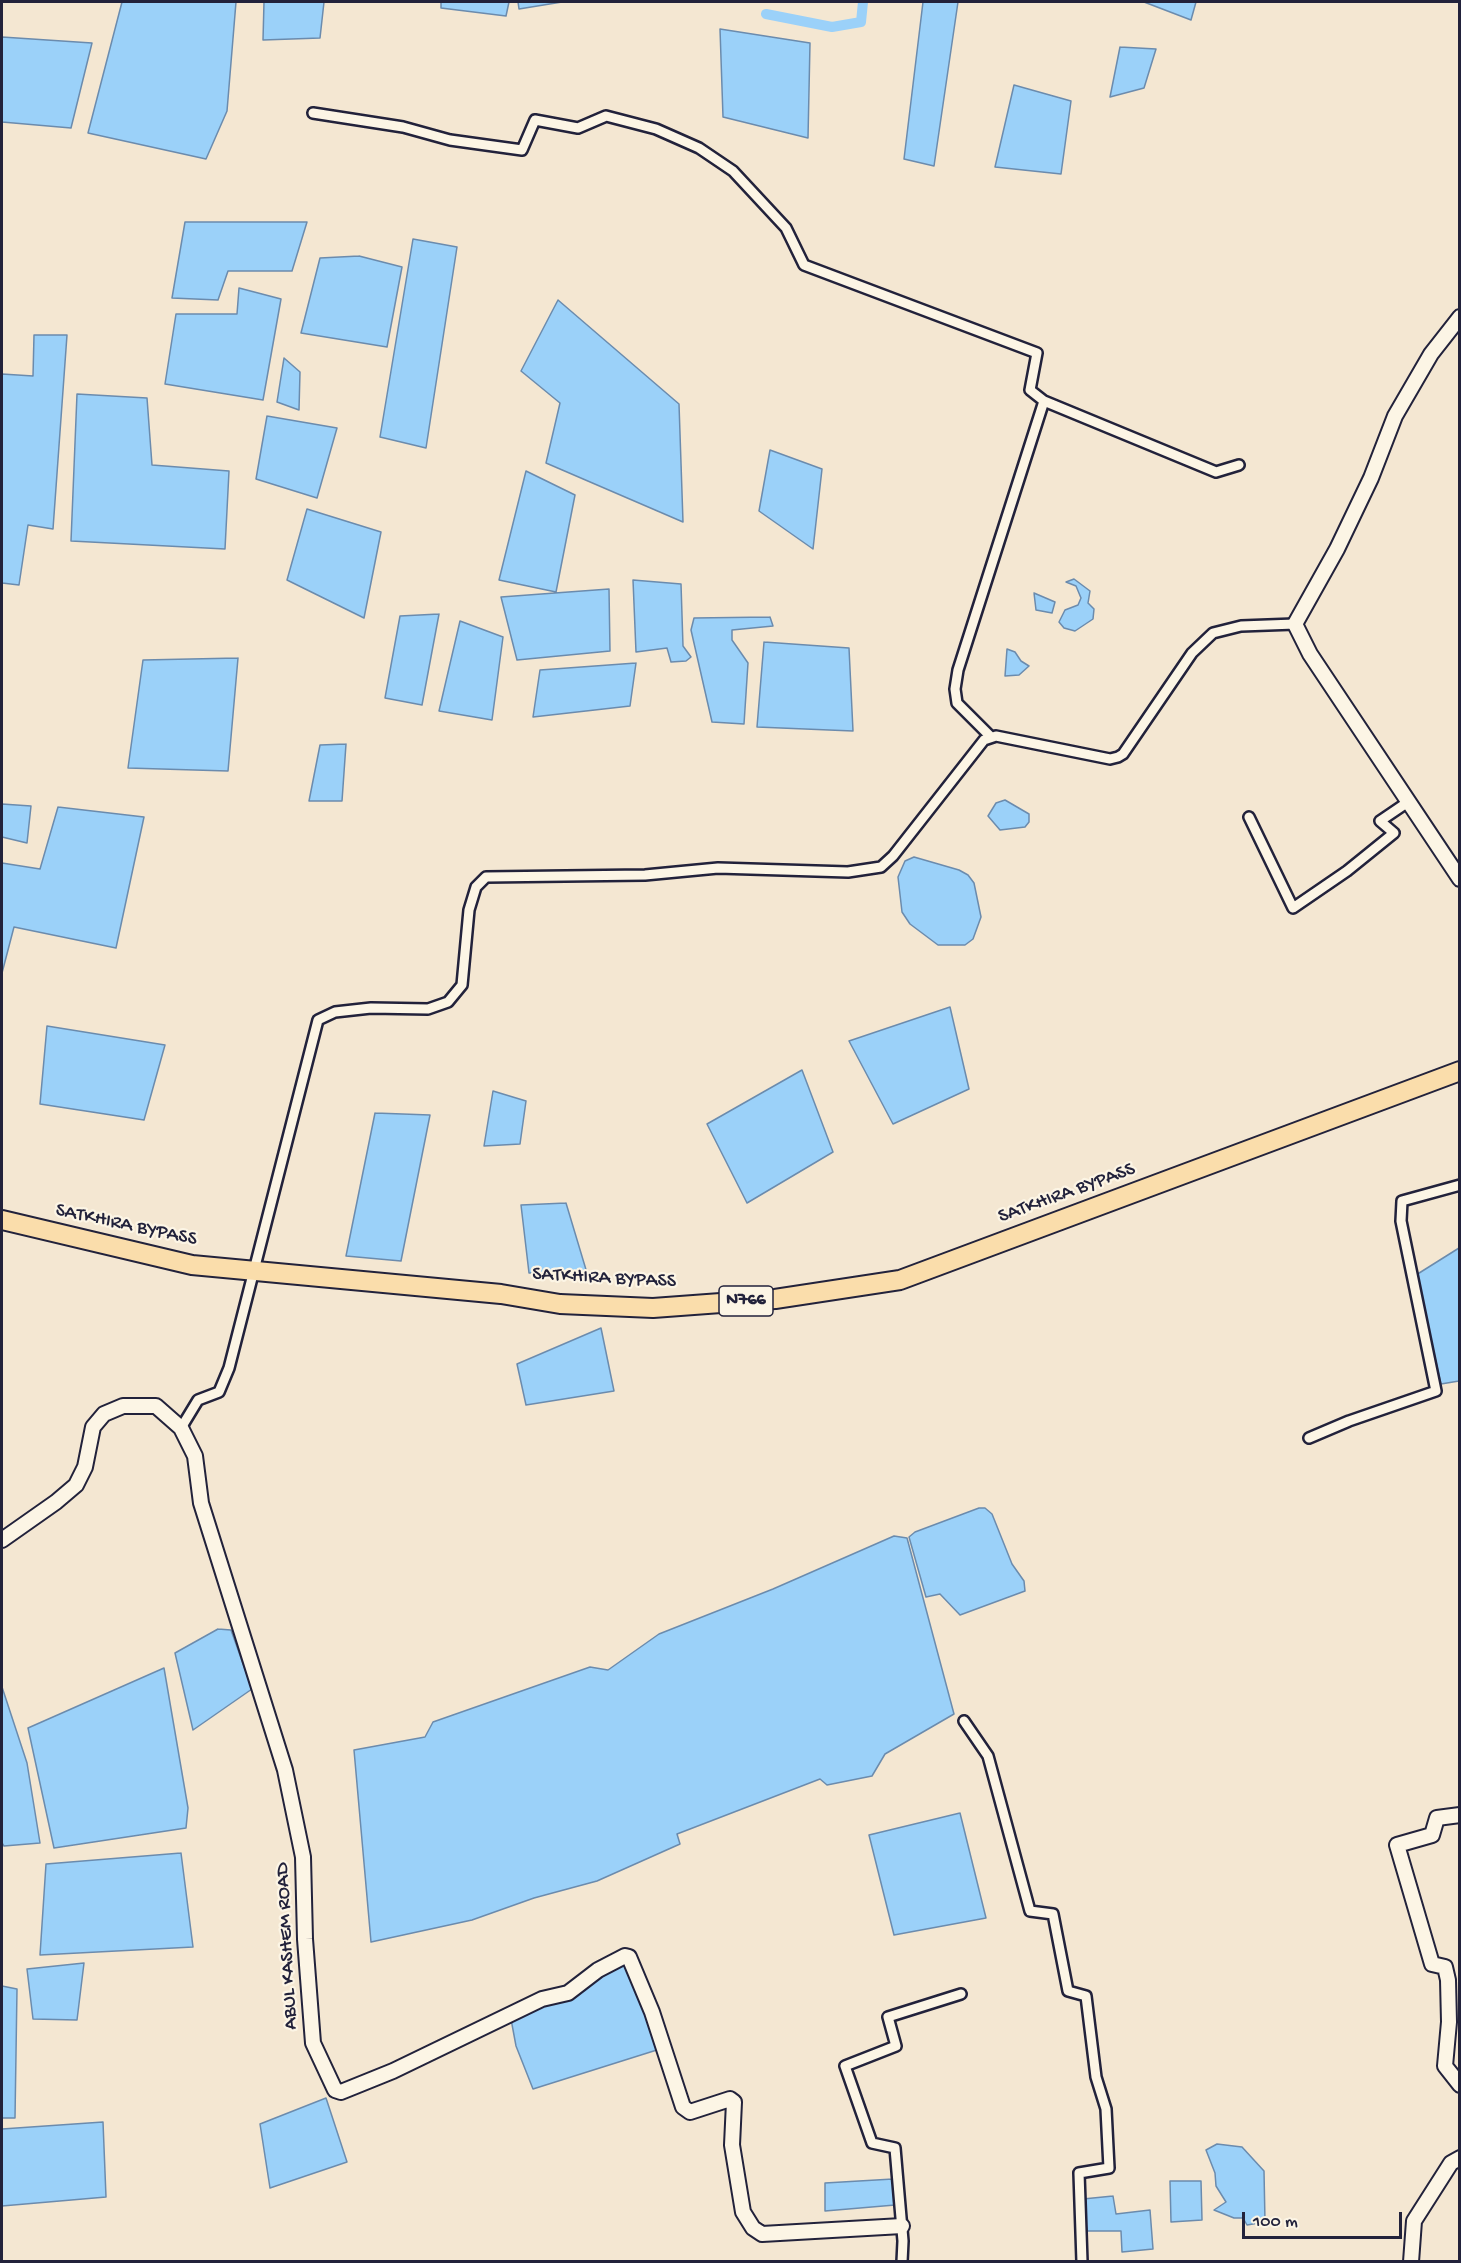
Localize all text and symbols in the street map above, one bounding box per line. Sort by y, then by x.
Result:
street label: SATKHIRA BYPASS [995,1158,1139,1230]
street label: SATKHIRA BYPASS [53,1199,199,1253]
street label: SATKHIRA BYPASS [532,1263,676,1295]
road number: N766 [719,1286,773,1316]
street label: ABUL KASHEM ROAD [272,1862,304,2030]
scale bar [1245,2200,1406,2238]
text: 100 m [1253,2212,1298,2233]

